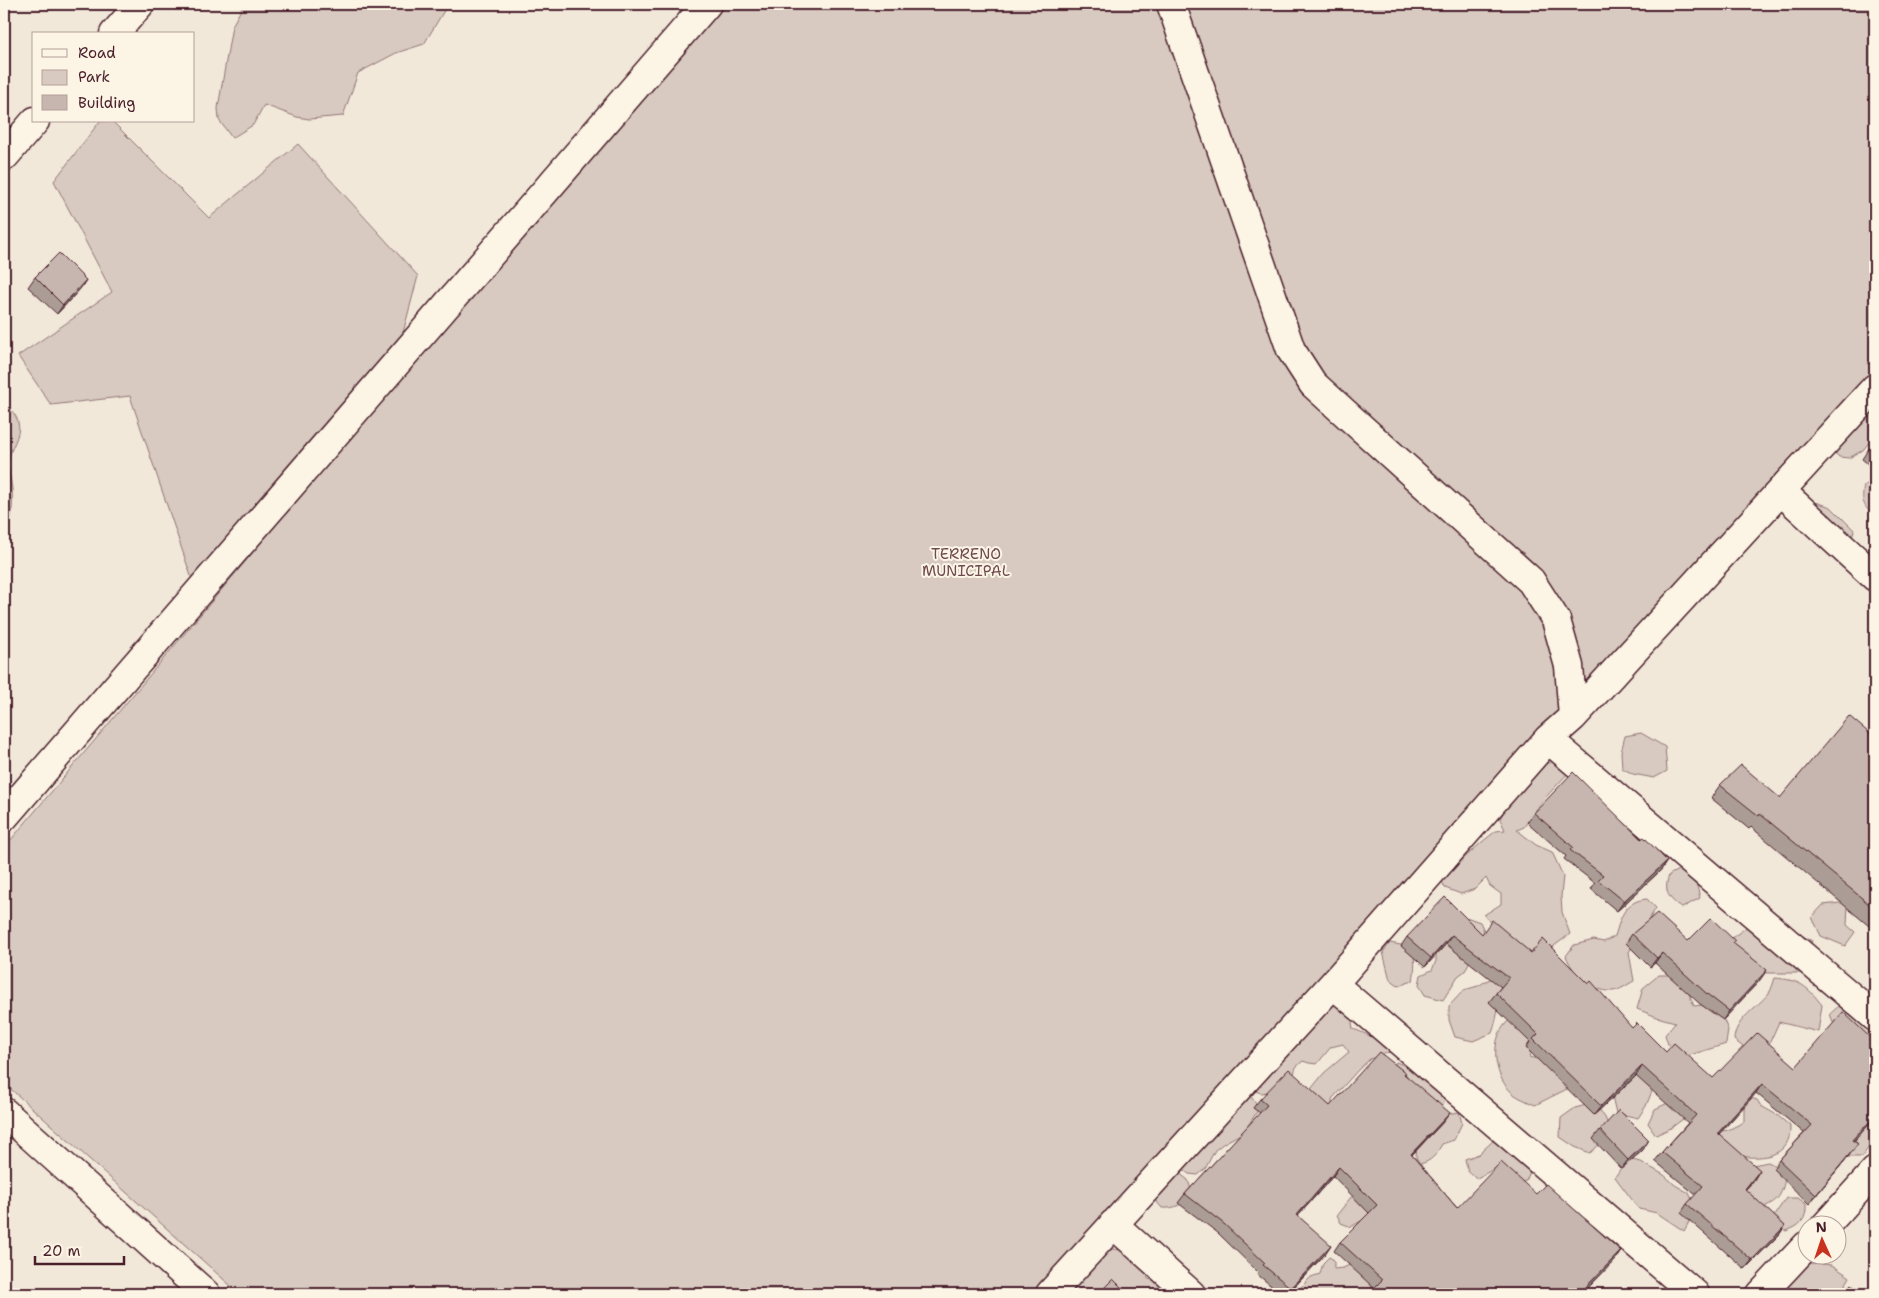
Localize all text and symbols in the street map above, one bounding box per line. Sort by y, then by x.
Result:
legend [32,32,195,122]
text: Road [78,43,116,63]
text: Park [78,67,110,87]
text: Building [78,93,135,113]
park label: TERRENO MUNICIPAL [922,544,1010,581]
north arrow [1796,1216,1846,1266]
text: N [1815,1218,1827,1236]
scale bar [35,1233,124,1265]
text: 20 m [42,1241,81,1261]

